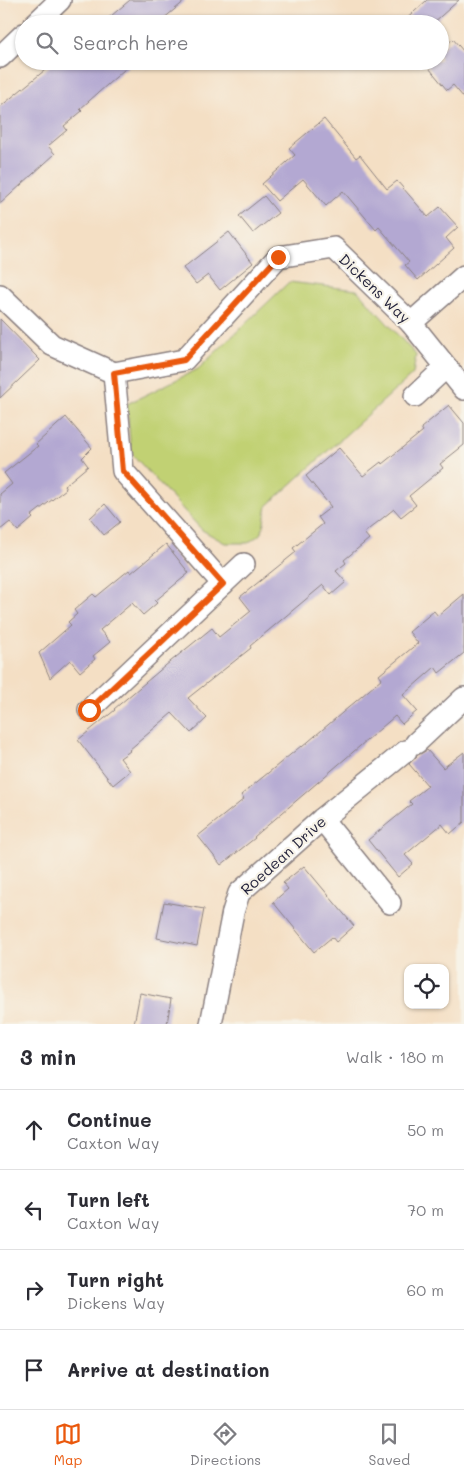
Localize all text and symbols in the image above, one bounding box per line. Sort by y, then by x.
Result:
search box [15,15,449,70]
icon: search [33,29,61,57]
text: Search here [73,30,189,55]
route end [267,246,290,269]
street label: Dickens Way [335,249,415,327]
route start [78,699,101,722]
street label: Roedean Drive [236,811,330,899]
map controls [404,964,449,1009]
button: locate [404,964,449,1009]
text: 3 min [20,1043,76,1070]
text: Walk · 180 m [346,1046,444,1067]
text: Continue [67,1107,152,1132]
icon: ahead [20,1116,48,1144]
text: 50 m [407,1119,444,1140]
text: Caxton Way [67,1132,159,1153]
text: Turn left [67,1187,150,1212]
icon: left [20,1196,48,1224]
text: 70 m [407,1199,444,1220]
text: Caxton Way [67,1212,159,1233]
text: Turn right [67,1267,164,1292]
icon: right [20,1276,48,1304]
text: 60 m [407,1279,444,1300]
text: Dickens Way [67,1292,165,1313]
icon: arrive [20,1356,48,1384]
text: Arrive at destination [67,1357,270,1382]
tab: Map [54,1420,82,1469]
tab: Directions [190,1420,261,1469]
tab: Saved [369,1420,410,1469]

